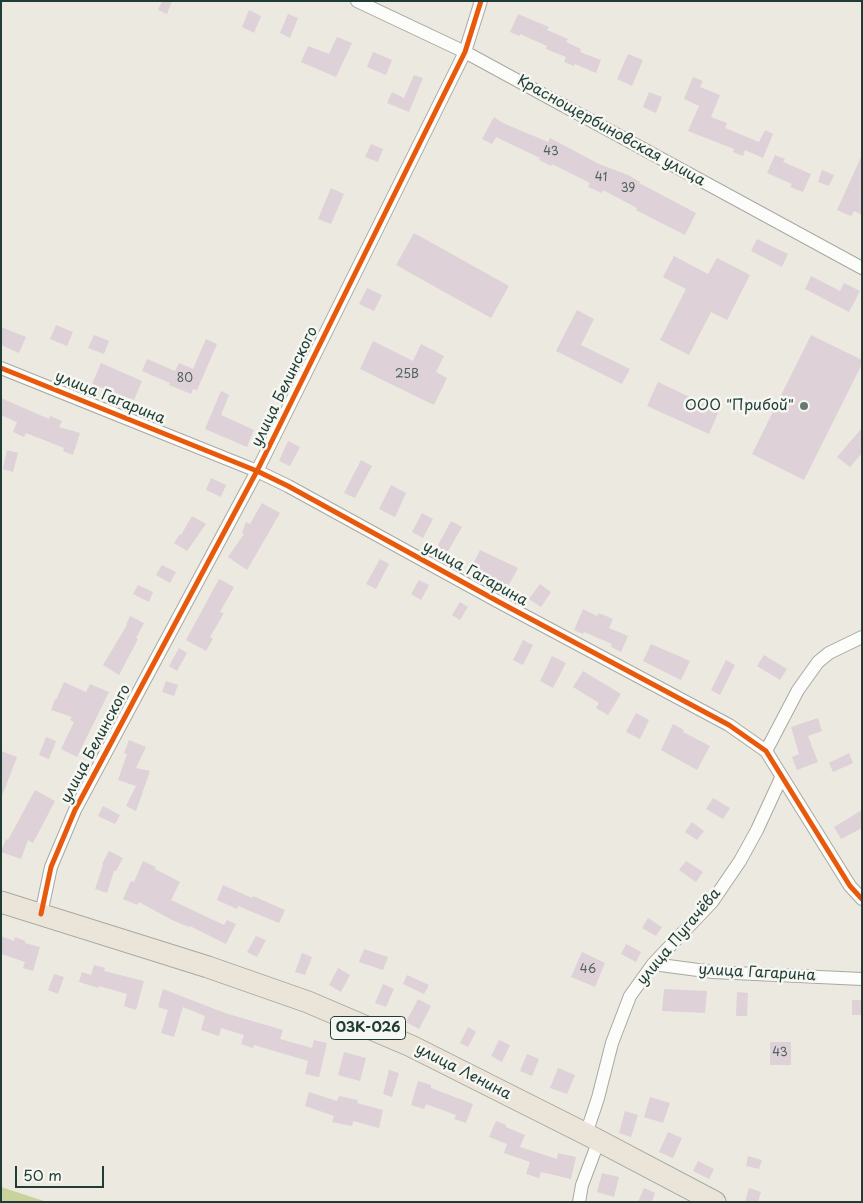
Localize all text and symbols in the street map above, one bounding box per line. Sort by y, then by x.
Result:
street label: Краснощербиновская улица [514,72,708,190]
house number: 43 [543,145,559,159]
house number: 41 [595,171,607,185]
house number: 39 [621,182,635,196]
street label: улица Белинского [248,324,322,450]
street label: улица Гагарина [52,368,168,428]
house number: 25В [395,368,419,382]
house number: 80 [177,372,193,386]
place label: ООО "Прибой" [685,397,794,415]
marker: ООО "Прибой" [798,400,810,412]
street label: улица Гагарина [419,538,531,610]
street label: улица Белинского [57,682,135,806]
street label: улица Пугачёва [633,885,725,989]
street label: улица Гагарина [698,961,816,985]
house number: 46 [580,963,596,977]
road number: 03К-026 [330,1016,406,1040]
street label: улица Ленина [412,1040,514,1104]
house number: 43 [772,1046,788,1060]
scale bar [18,1156,106,1188]
text: 50 m [23,1163,62,1186]

